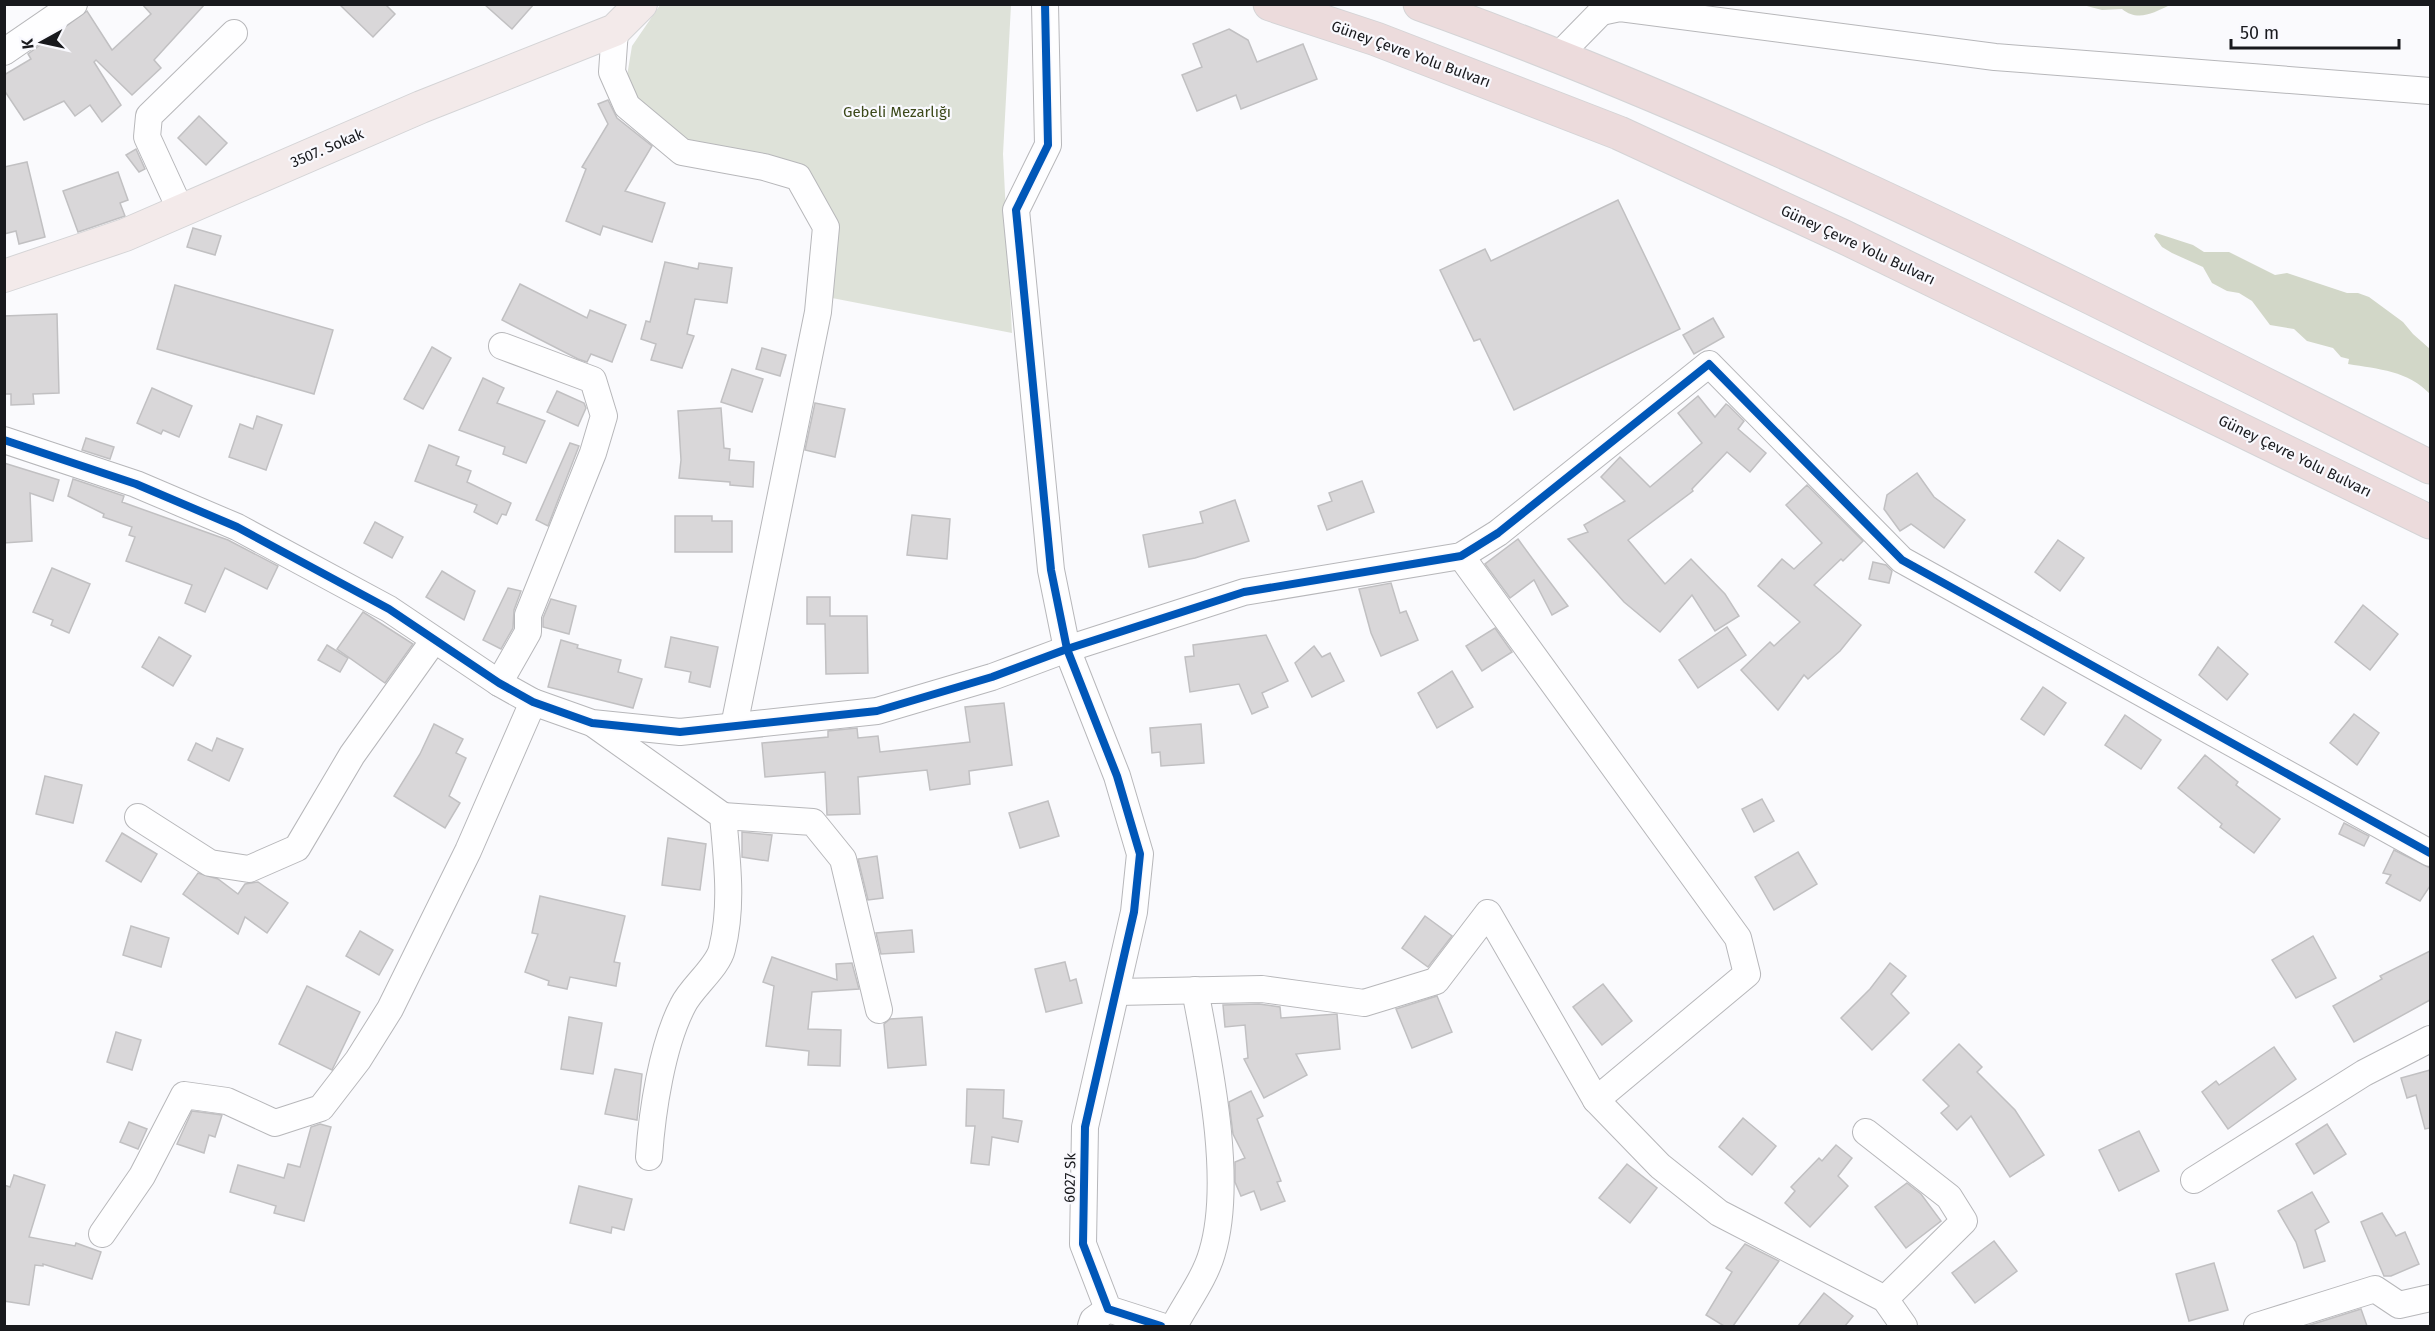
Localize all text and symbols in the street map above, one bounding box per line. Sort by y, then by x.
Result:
north arrow [12,12,72,72]
scale bar [2231,12,2399,50]
street label: Güney Çevre Yolu Bulvarı [1329,17,1493,91]
text: 50 m [2240,22,2279,44]
text: K [17,37,38,50]
park label: Gebeli Mezarlığı [843,103,951,121]
street label: 3507. Sokak [288,124,366,171]
street label: Güney Çevre Yolu Bulvarı [1778,201,1938,289]
street label: Güney Çevre Yolu Bulvarı [2215,411,2375,501]
street label: 6027 Sk [1061,1153,1079,1203]

